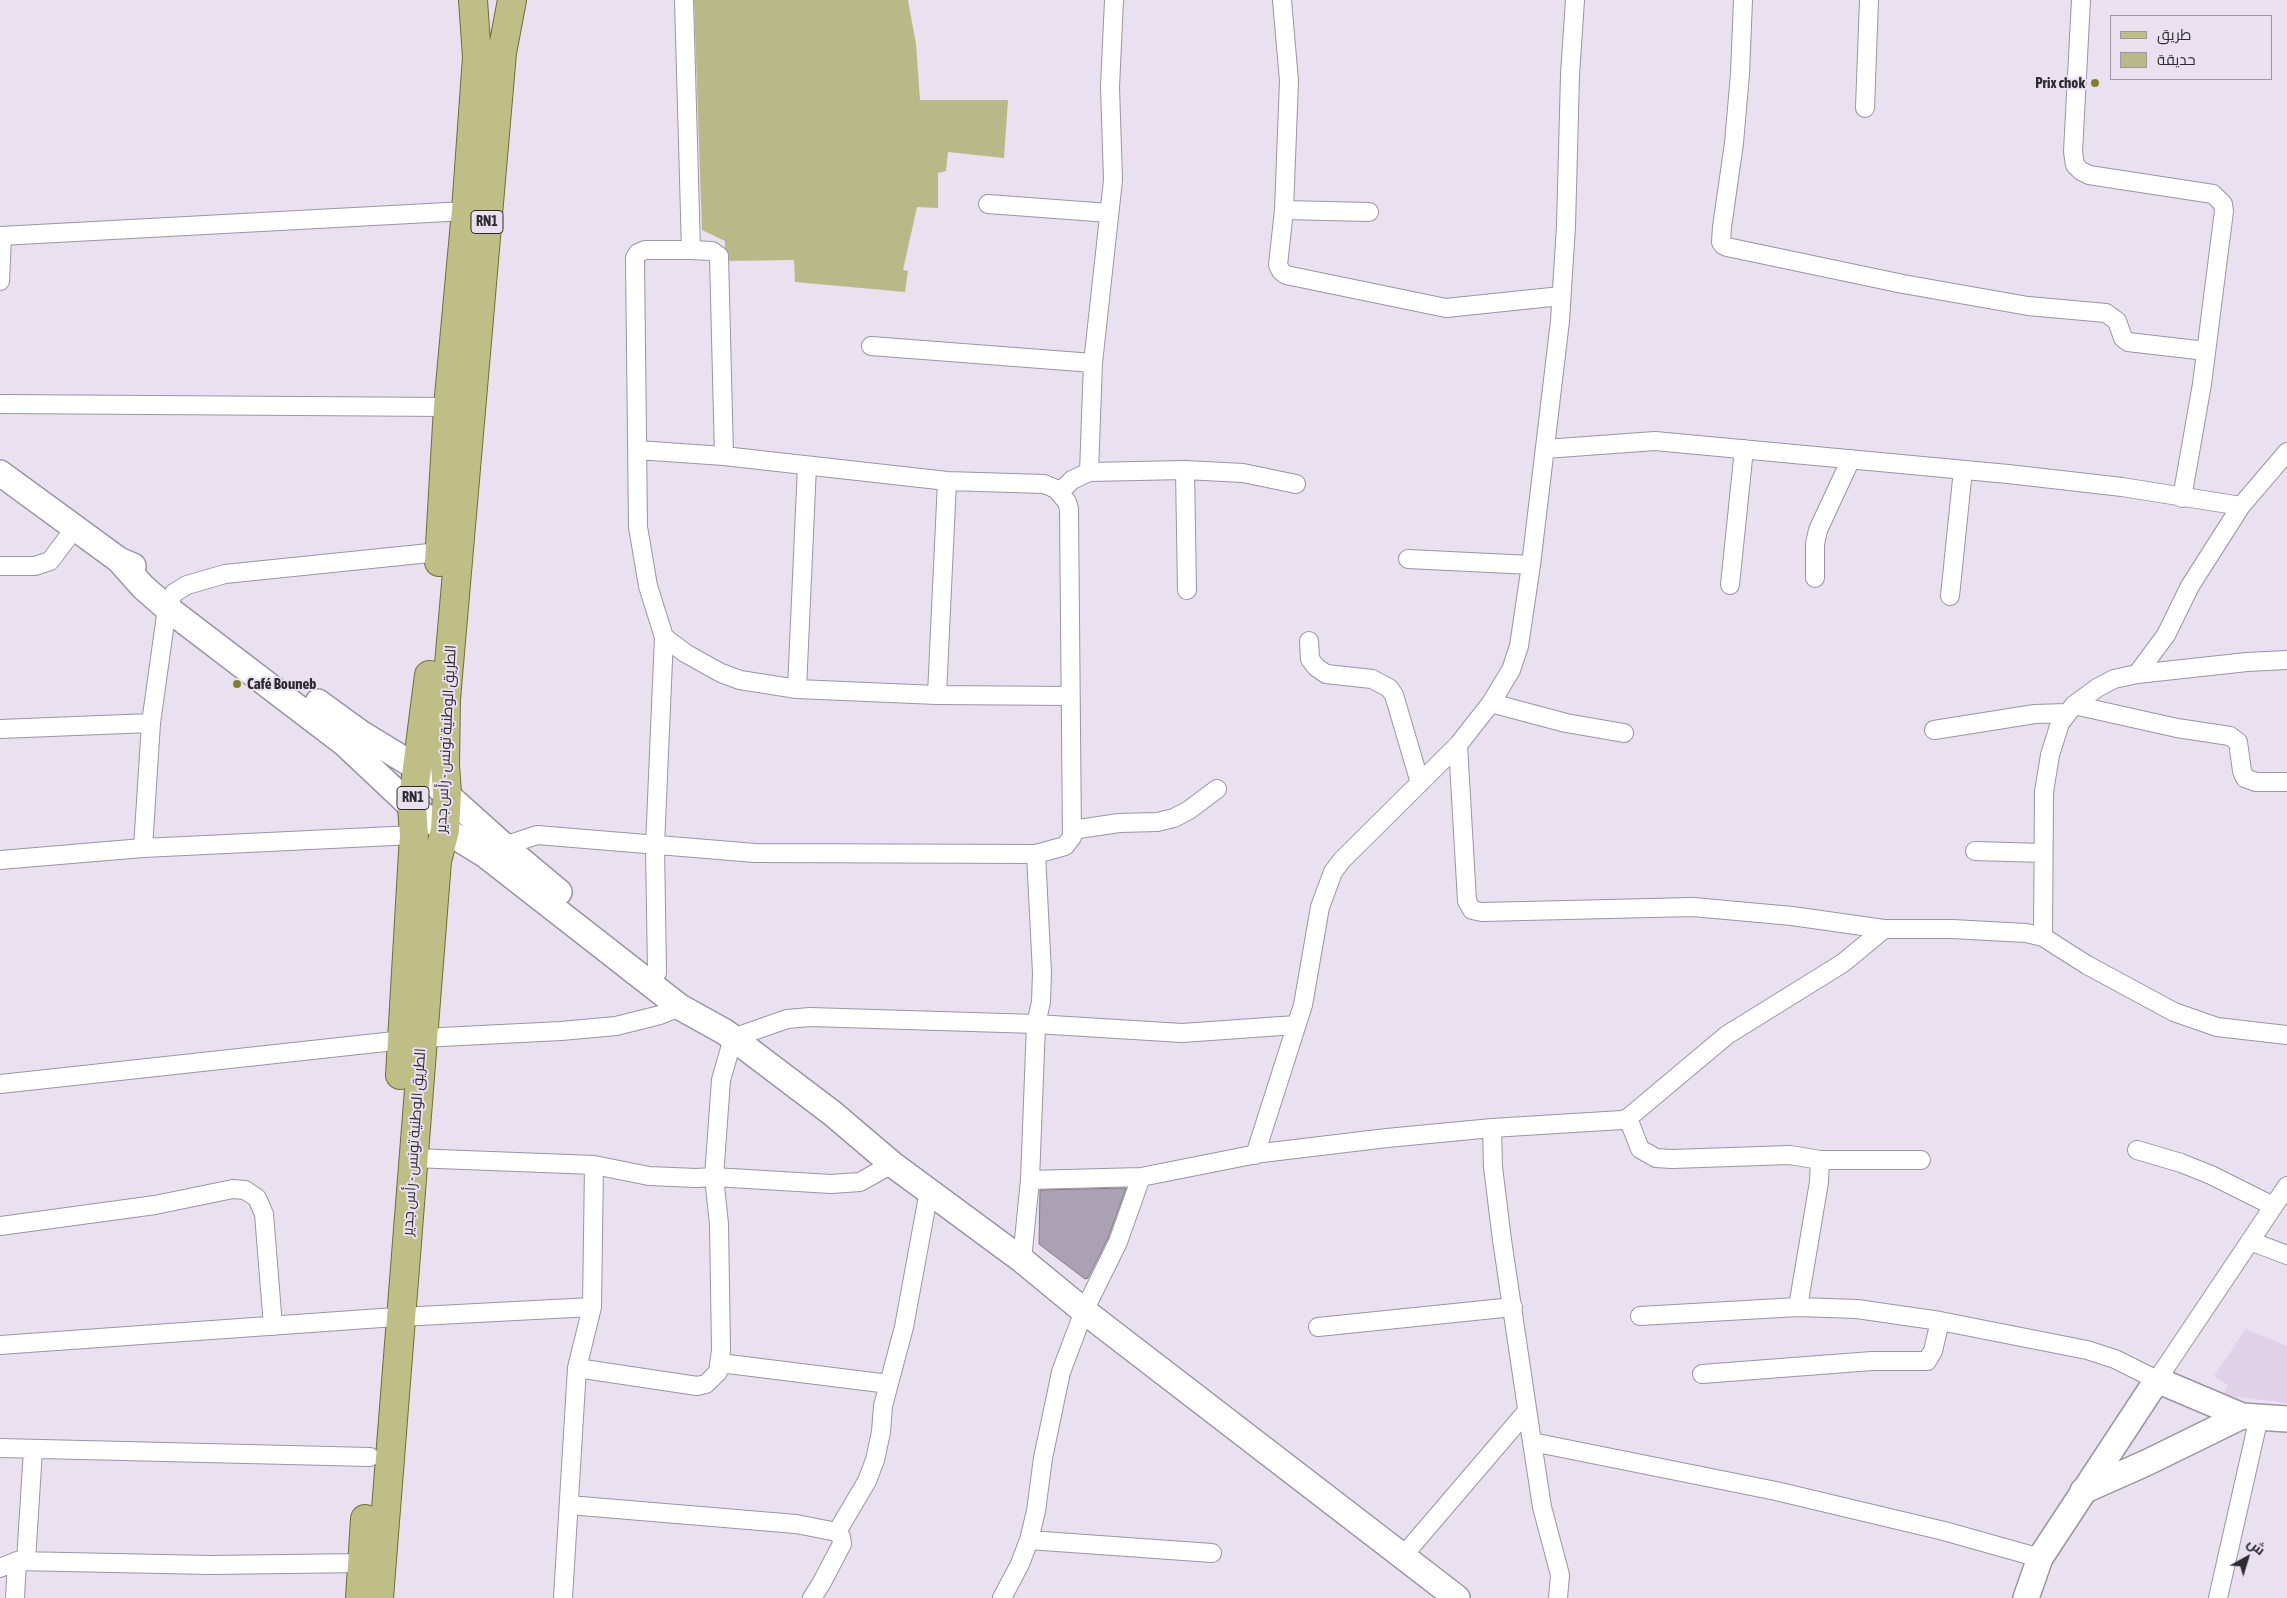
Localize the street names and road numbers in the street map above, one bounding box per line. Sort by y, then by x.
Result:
road number: RN1 [471,210,503,233]
street label: الطريق الوطنية تونس - رأس جدير [432,644,460,834]
road number: RN1 [397,786,429,810]
street label: الطريق الوطنية تونس - رأس جدير [398,1047,430,1237]

